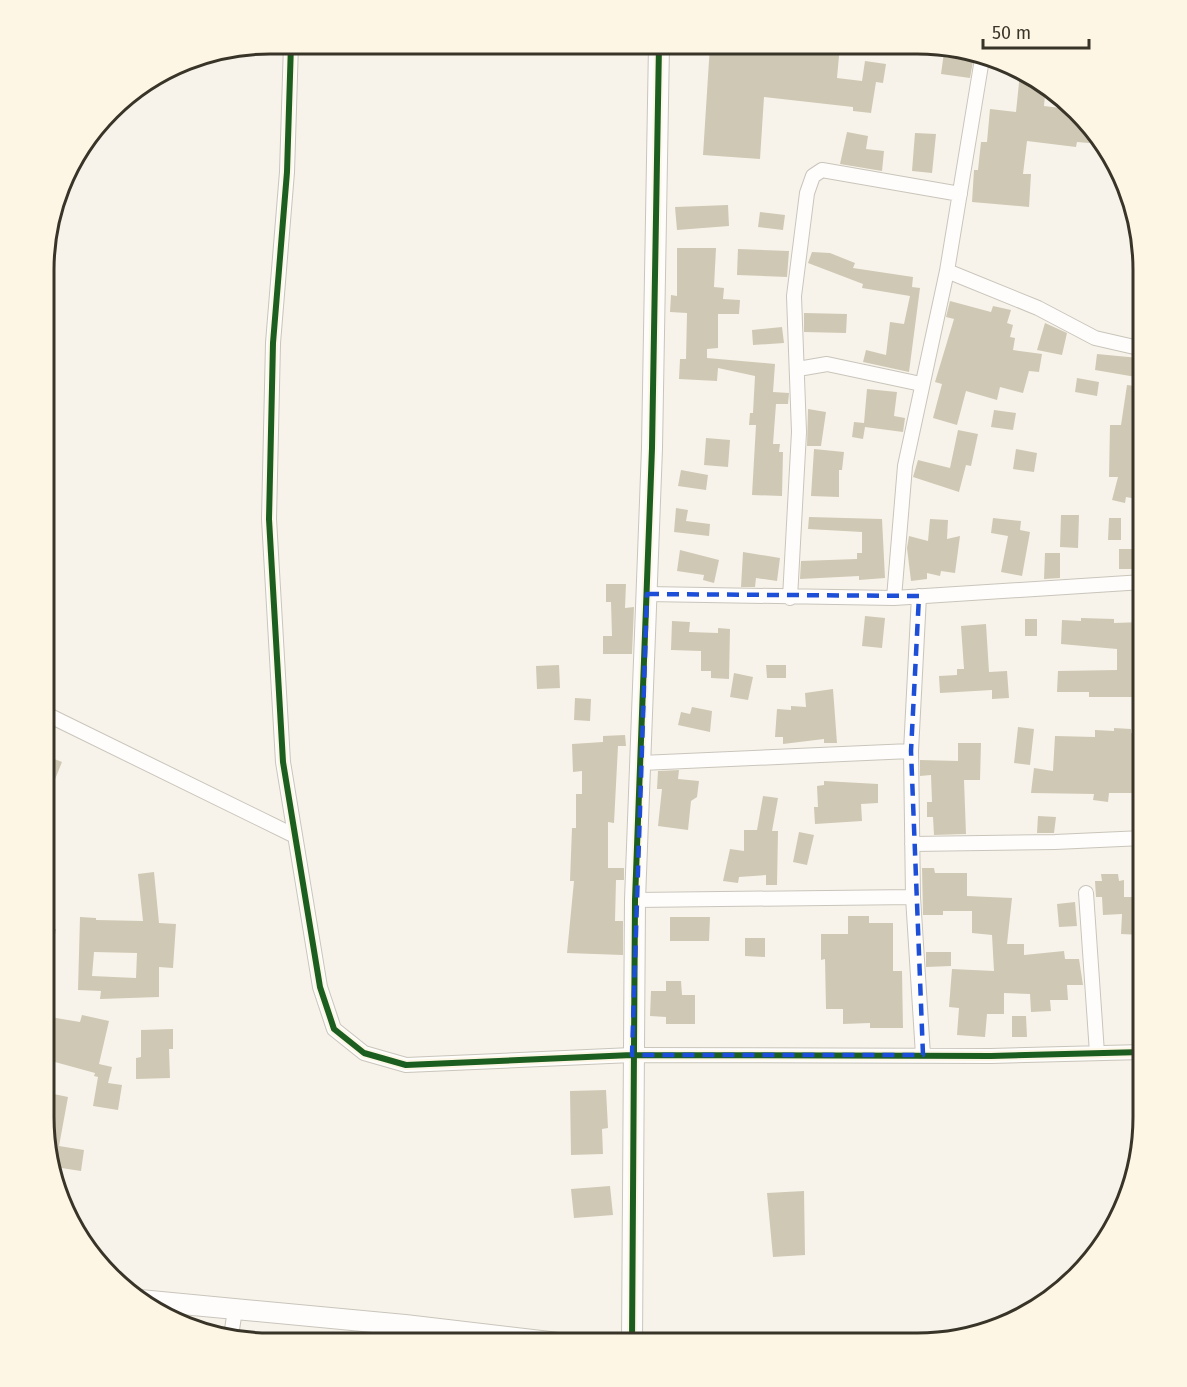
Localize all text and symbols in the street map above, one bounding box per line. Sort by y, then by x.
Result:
scale bar [983,12,1090,50]
text: 50 m [992,22,1031,44]

